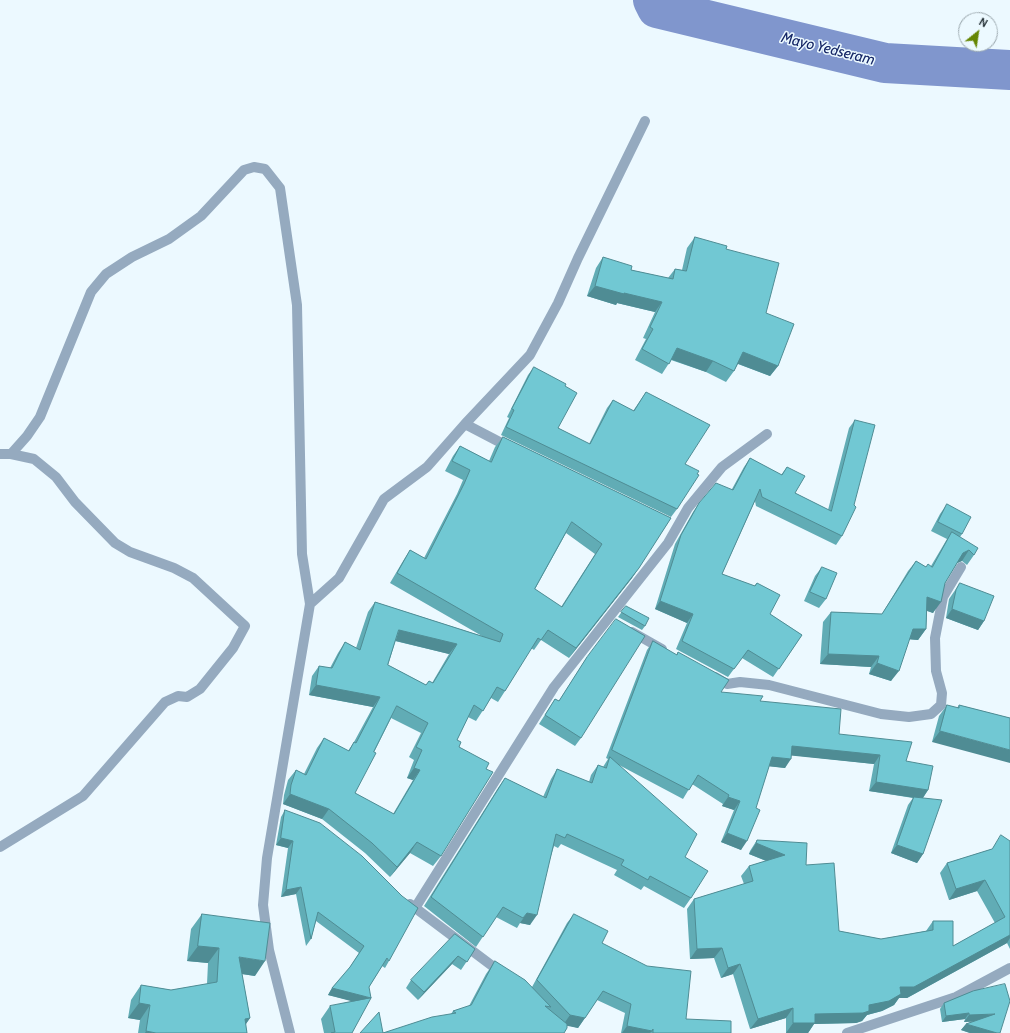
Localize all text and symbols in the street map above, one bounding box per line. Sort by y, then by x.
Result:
north arrow [958,12,998,52]
text: N [977,14,990,30]
water label: Mayo Yedseram [779,29,877,69]

